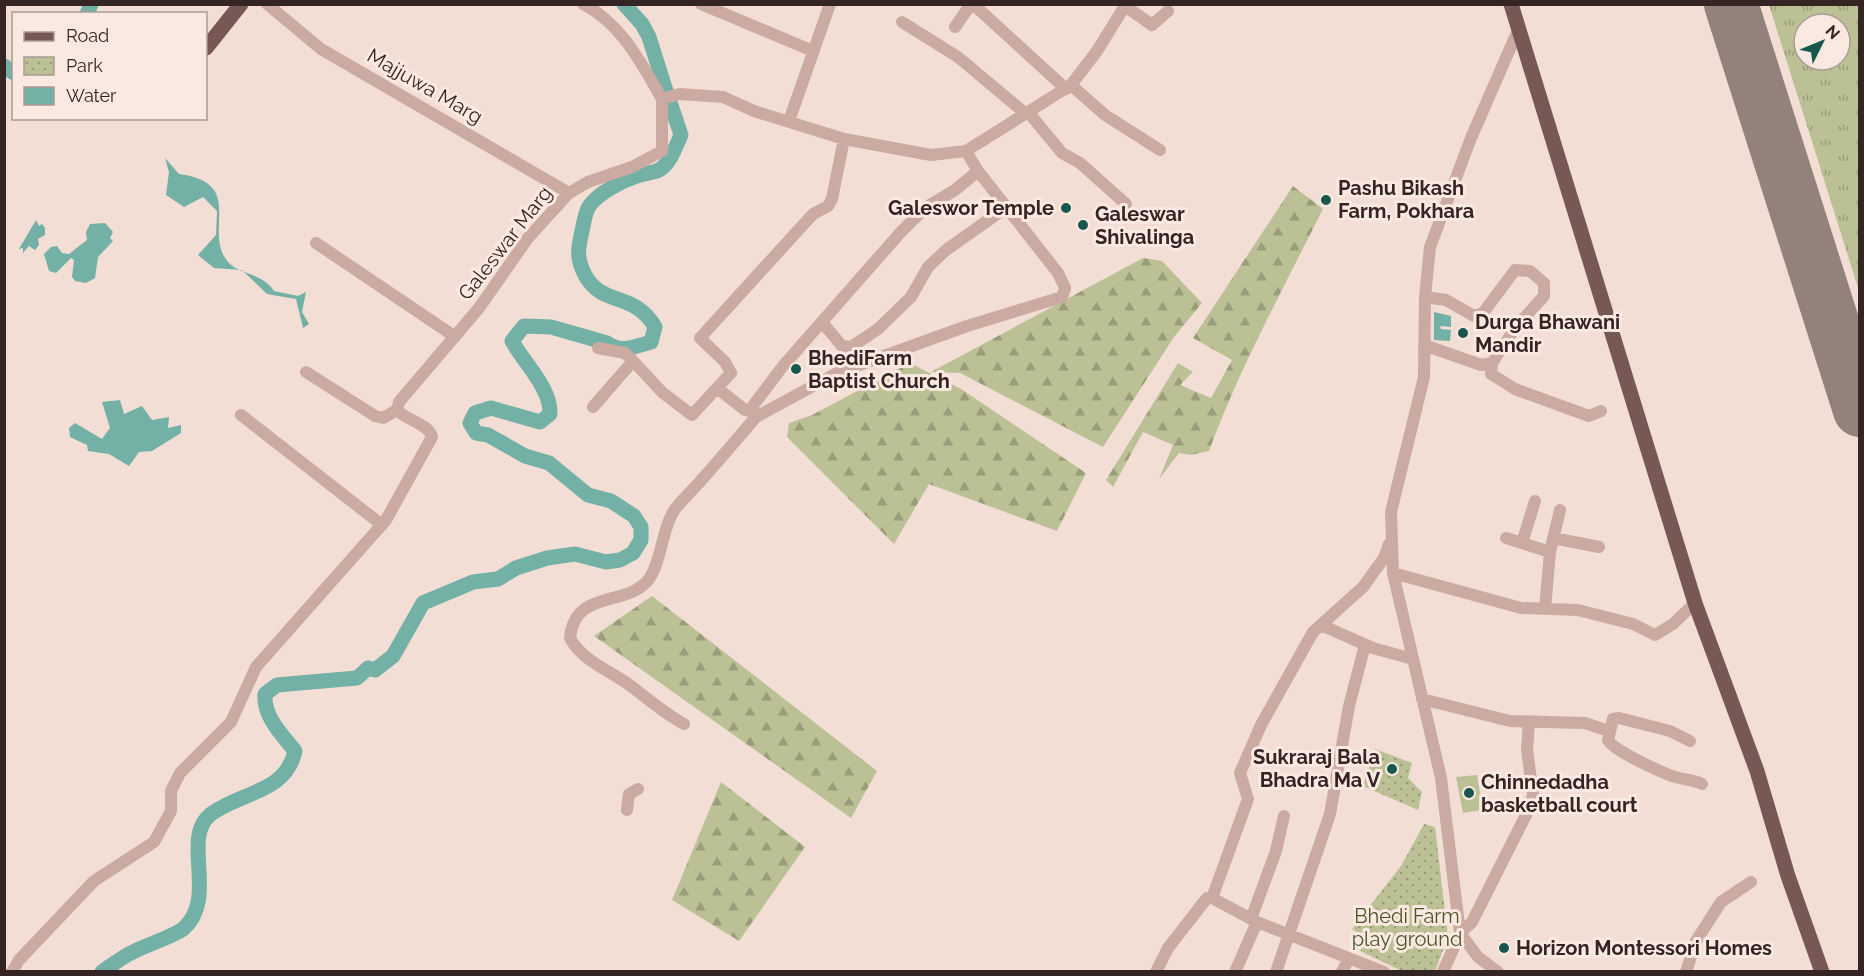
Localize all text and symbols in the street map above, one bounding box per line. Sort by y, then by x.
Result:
legend [12,12,207,120]
north arrow [1792,12,1852,72]
text: N [1821,21,1844,43]
text: Road [66,25,109,46]
street label: Majjuwa Marg [363,43,487,129]
text: Park [66,55,103,76]
text: Water [66,85,117,106]
place label: Pashu Bikash Farm, Pokhara [1338,176,1474,223]
street label: Galeswar Marg [453,181,557,305]
marker: Pashu Bikash Farm, Pokhara [1319,193,1333,207]
place label: Galeswor Temple [888,196,1054,220]
marker: Galeswor Temple [1059,201,1073,215]
place label: Galeswar Shivalinga [1095,202,1194,249]
marker: Galeswar Shivalinga [1076,218,1090,232]
place label: Durga Bhawani Mandir [1475,310,1620,357]
marker: Durga Bhawani Mandir [1456,326,1470,340]
place label: BhediFarm Baptist Church [808,346,950,393]
marker: BhediFarm Baptist Church [789,362,803,376]
place label: Sukraraj Bala Bhadra Ma V [1253,745,1380,792]
marker: Sukraraj Bala Bhadra Ma V [1385,762,1399,776]
place label: Chinnedadha basketball court [1481,770,1638,817]
marker: Chinnedadha basketball court [1462,786,1476,800]
park label: Bhedi Farm play ground [1352,904,1462,951]
place label: Horizon Montessori Homes [1516,936,1772,960]
marker: Horizon Montessori Homes [1497,941,1511,955]

